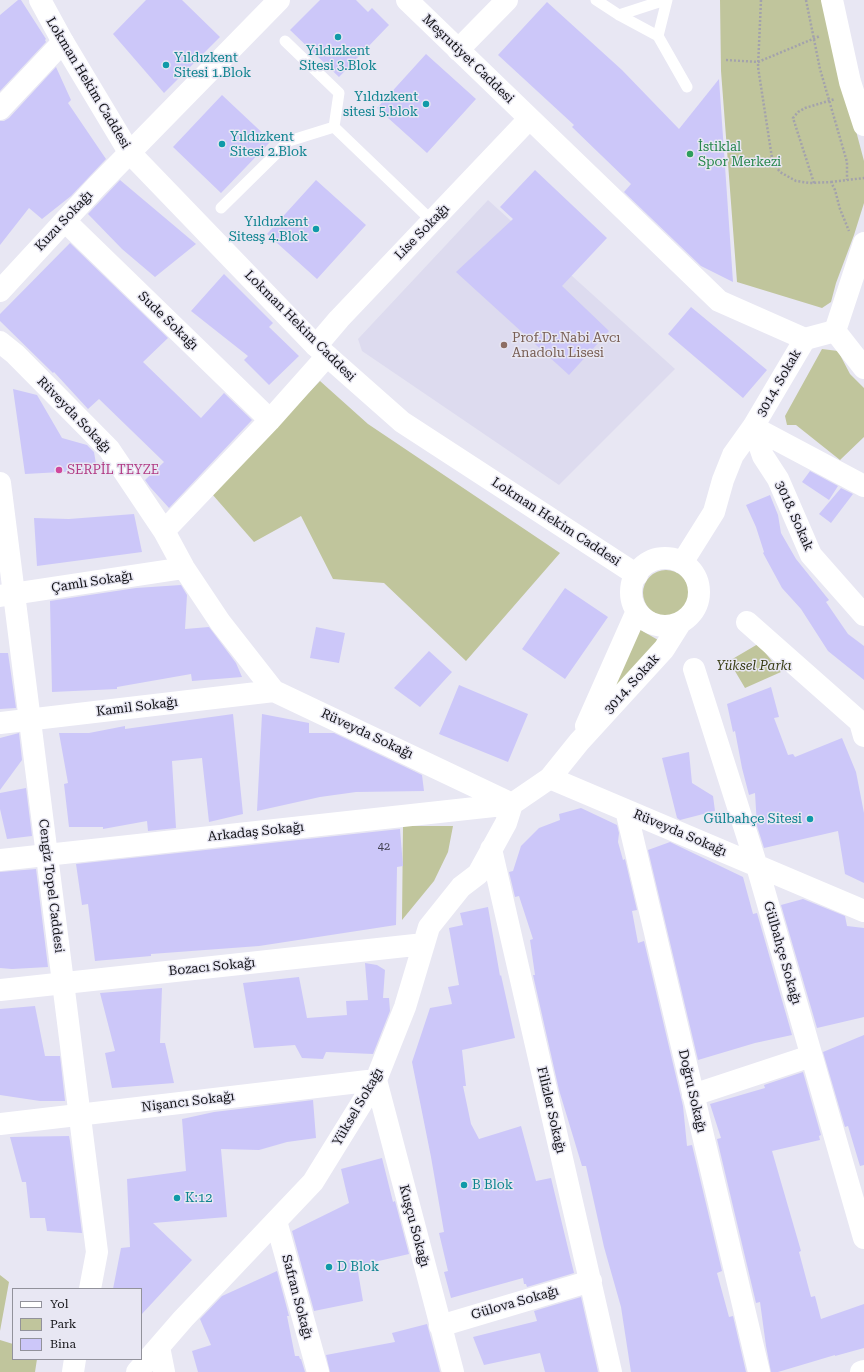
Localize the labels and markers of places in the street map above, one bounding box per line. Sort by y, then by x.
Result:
marker: Yıldızkent Sitesi 3.Blok [333,32,343,42]
place label: Yıldızkent Sitesi 3.Blok [299,43,377,74]
place label: Yıldızkent Sitesi 1.Blok [174,50,251,81]
marker: Yıldızkent Sitesi 1.Blok [161,60,171,70]
place label: Yıldızkent sitesi 5.blok [343,89,418,120]
marker: Yıldızkent sitesi 5.blok [421,99,431,109]
place label: Yıldızkent Sitesi 2.Blok [230,129,307,160]
marker: Yıldızkent Sitesi 2.Blok [217,139,227,149]
place label: İstiklal Spor Merkezi [698,139,781,170]
marker: İstiklal Spor Merkezi [685,149,695,159]
place label: Yıldızkent Sitesş 4.Blok [229,214,308,245]
marker: Yıldızkent Sitesş 4.Blok [311,224,321,234]
place label: Prof.Dr.Nabi Avcı Anadolu Lisesi [512,330,620,361]
marker: Prof.Dr.Nabi Avcı Anadolu Lisesi [499,340,509,350]
place label: SERPİL TEYZE [67,462,159,478]
marker: SERPİL TEYZE [54,465,64,475]
place label: Gülbahçe Sitesi [704,811,802,827]
marker: Gülbahçe Sitesi [805,814,815,824]
place label: B Blok [472,1177,513,1193]
marker: B Blok [459,1180,469,1190]
place label: K:12 [185,1190,212,1206]
marker: K:12 [172,1193,182,1203]
place label: D Blok [337,1259,379,1275]
marker: D Blok [324,1262,334,1272]

